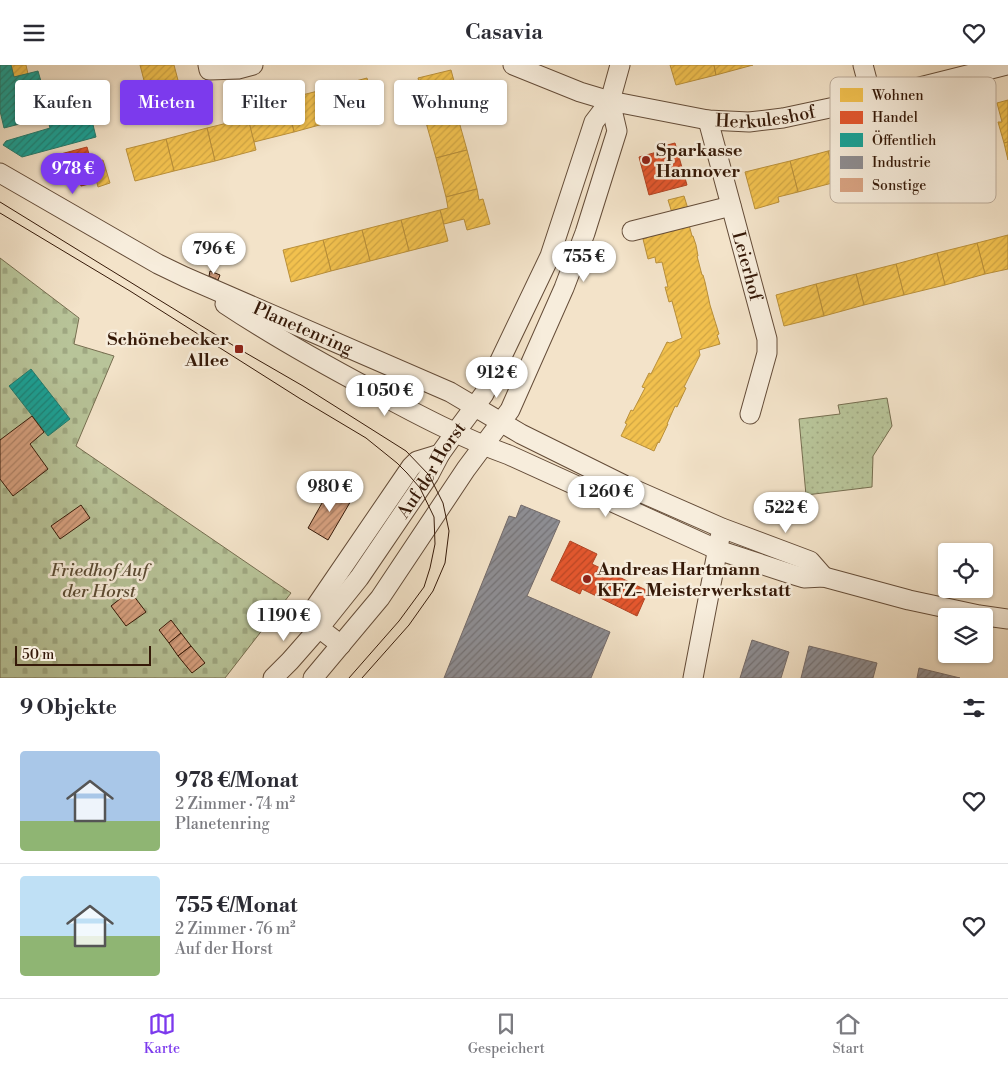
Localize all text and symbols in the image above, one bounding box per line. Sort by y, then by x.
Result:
icon: menu [20,19,48,47]
text: Casavia [465,19,543,46]
icon: heart [960,19,988,47]
legend [830,77,996,203]
chip: Kaufen [15,80,110,125]
chip: Mieten [120,80,213,125]
chip: Filter [223,80,305,125]
chip: Neu [315,80,384,125]
chip: Wohnung [394,80,507,125]
text: Wohnen [871,87,924,105]
street label: Herkuleshof [715,100,819,134]
text: Handel [872,109,918,127]
text: Öffentlich [872,130,937,150]
place label: Sparkasse Hannover [656,139,743,183]
pin: 978 € [38,153,108,195]
marker: Sparkasse Hannover [640,154,652,166]
text: Industrie [872,154,931,172]
text: 978 € [52,159,94,179]
text: Sonstige [872,177,926,195]
street label: Leierhof [727,229,768,304]
pin: 796 € [179,233,249,275]
text: 796 € [193,239,235,259]
pin: 755 € [549,241,619,283]
text: 755 € [563,247,605,267]
street label: Planetenring [250,296,357,360]
place label: Schönebecker Allee [107,328,229,372]
marker: Schönebecker Allee [233,343,245,355]
pin: 912 € [462,357,532,399]
text: 912 € [477,363,517,383]
pin: 1 050 € [339,375,431,417]
text: 1 050 € [357,381,413,401]
street label: Auf der Horst [391,417,471,523]
pin: 980 € [295,471,365,513]
pin: 1 260 € [560,475,652,518]
text: 980 € [308,477,352,497]
text: 1 260 € [579,482,633,502]
pin: 522 € [751,491,821,534]
text: 522 € [765,498,807,518]
map controls [938,543,993,663]
button: locate [938,543,993,598]
place label: Andreas Hartmann KFZ- Meisterwerkstatt [596,558,791,602]
park label: Friedhof Auf der Horst [50,559,152,603]
marker: Andreas Hartmann KFZ- Meisterwerkstatt [581,573,593,585]
pin: 1 190 € [238,599,330,642]
text: 1 190 € [258,606,310,626]
button: layers [938,608,993,663]
scale bar [15,643,151,666]
text: 50 m [22,646,54,664]
icon: filters [960,694,988,722]
text: 9 Objekte [20,695,117,721]
text: 978 €/Monat [175,768,298,794]
icon: home [60,771,120,831]
icon: heart [960,787,988,815]
text: 2 Zimmer · 74 m² [175,794,295,814]
text: Planetenring [175,814,270,834]
text: 755 €/Monat [175,893,297,919]
icon: home [60,896,120,956]
icon: heart [960,912,988,940]
text: 2 Zimmer · 76 m² [175,919,296,939]
text: Auf der Horst [175,939,273,959]
tab: Karte [144,1010,180,1058]
tab: Gespeichert [468,1010,545,1058]
tab: Start [832,1010,864,1058]

